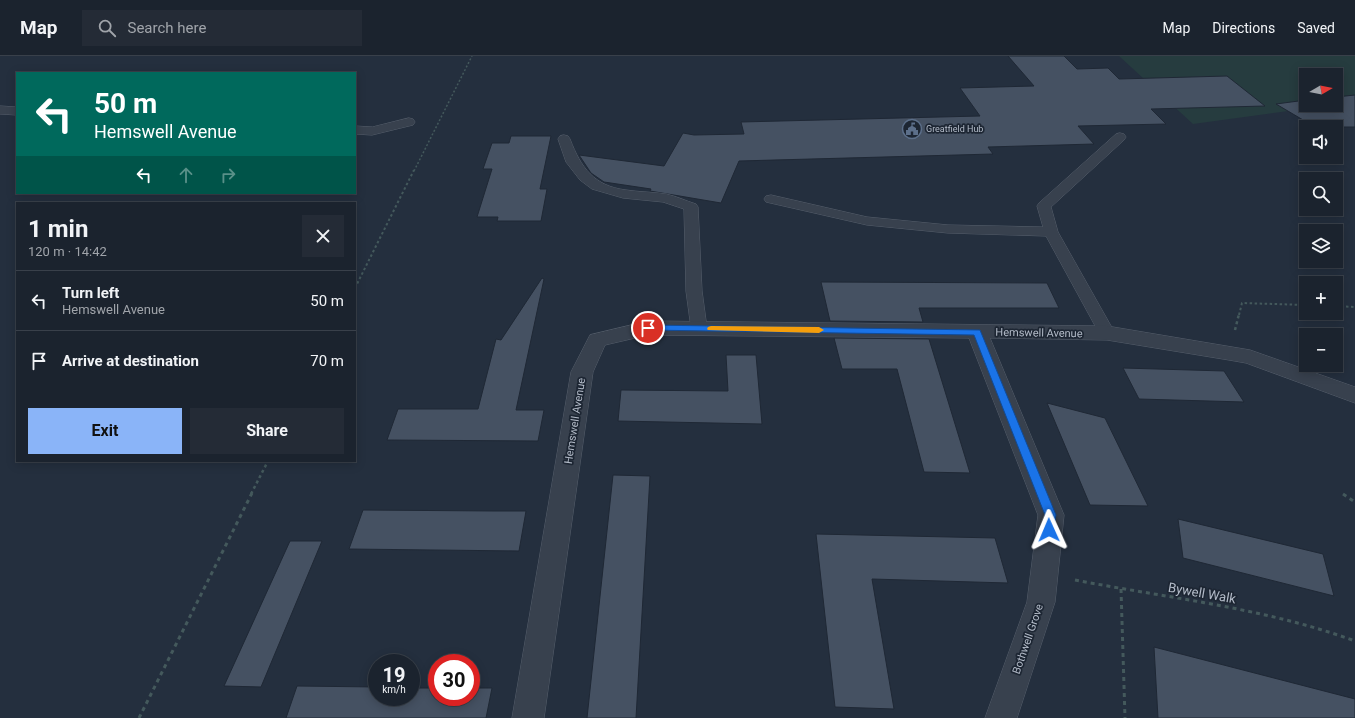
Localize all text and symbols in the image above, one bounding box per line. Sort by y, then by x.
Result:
search box [82,10,362,46]
text: Map [20,16,58,39]
icon: search [96,17,118,39]
text: Search here [128,19,206,37]
text: Map [1163,20,1190,36]
text: Directions [1212,20,1275,36]
text: Saved [1297,20,1335,36]
north arrow [1299,68,1343,112]
map controls [1299,68,1343,372]
text: 50 m [94,87,157,120]
icon: left [28,88,80,140]
public building icon: Greatfield Hub [901,118,923,140]
button: sound [1299,120,1343,164]
text: Hemswell Avenue [94,121,237,142]
place label: Greatfield Hub [926,124,983,134]
icon: left [133,164,155,186]
icon: ahead [175,164,197,186]
icon: right [217,164,239,186]
button: search [1299,172,1343,216]
text: 1 min [28,215,88,243]
button: close [302,215,344,257]
button: layers [1299,224,1343,268]
text: 120 m · 14:42 [28,244,107,259]
button: + [1299,276,1343,320]
text: Turn left [62,284,119,302]
icon: left [28,290,50,312]
text: 50 m [310,292,344,310]
text: Hemswell Avenue [62,302,165,317]
pin [631,311,665,345]
icon: arrive [637,317,659,339]
street label: Hemswell Avenue [995,326,1083,340]
button: − [1299,328,1343,372]
icon: arrive [28,350,50,372]
text: Arrive at destination [62,352,199,370]
text: 70 m [310,352,344,370]
street label: Hemswell Avenue [562,377,588,465]
button: Exit [28,408,182,454]
button: Share [190,408,344,454]
position arrow [1028,509,1070,551]
street label: Bywell Walk [1167,580,1237,606]
street label: Bothwell Grove [1010,602,1046,676]
speed limit sign: 30 [428,654,480,706]
text: 19 [383,663,405,687]
text: km/h [382,684,406,695]

